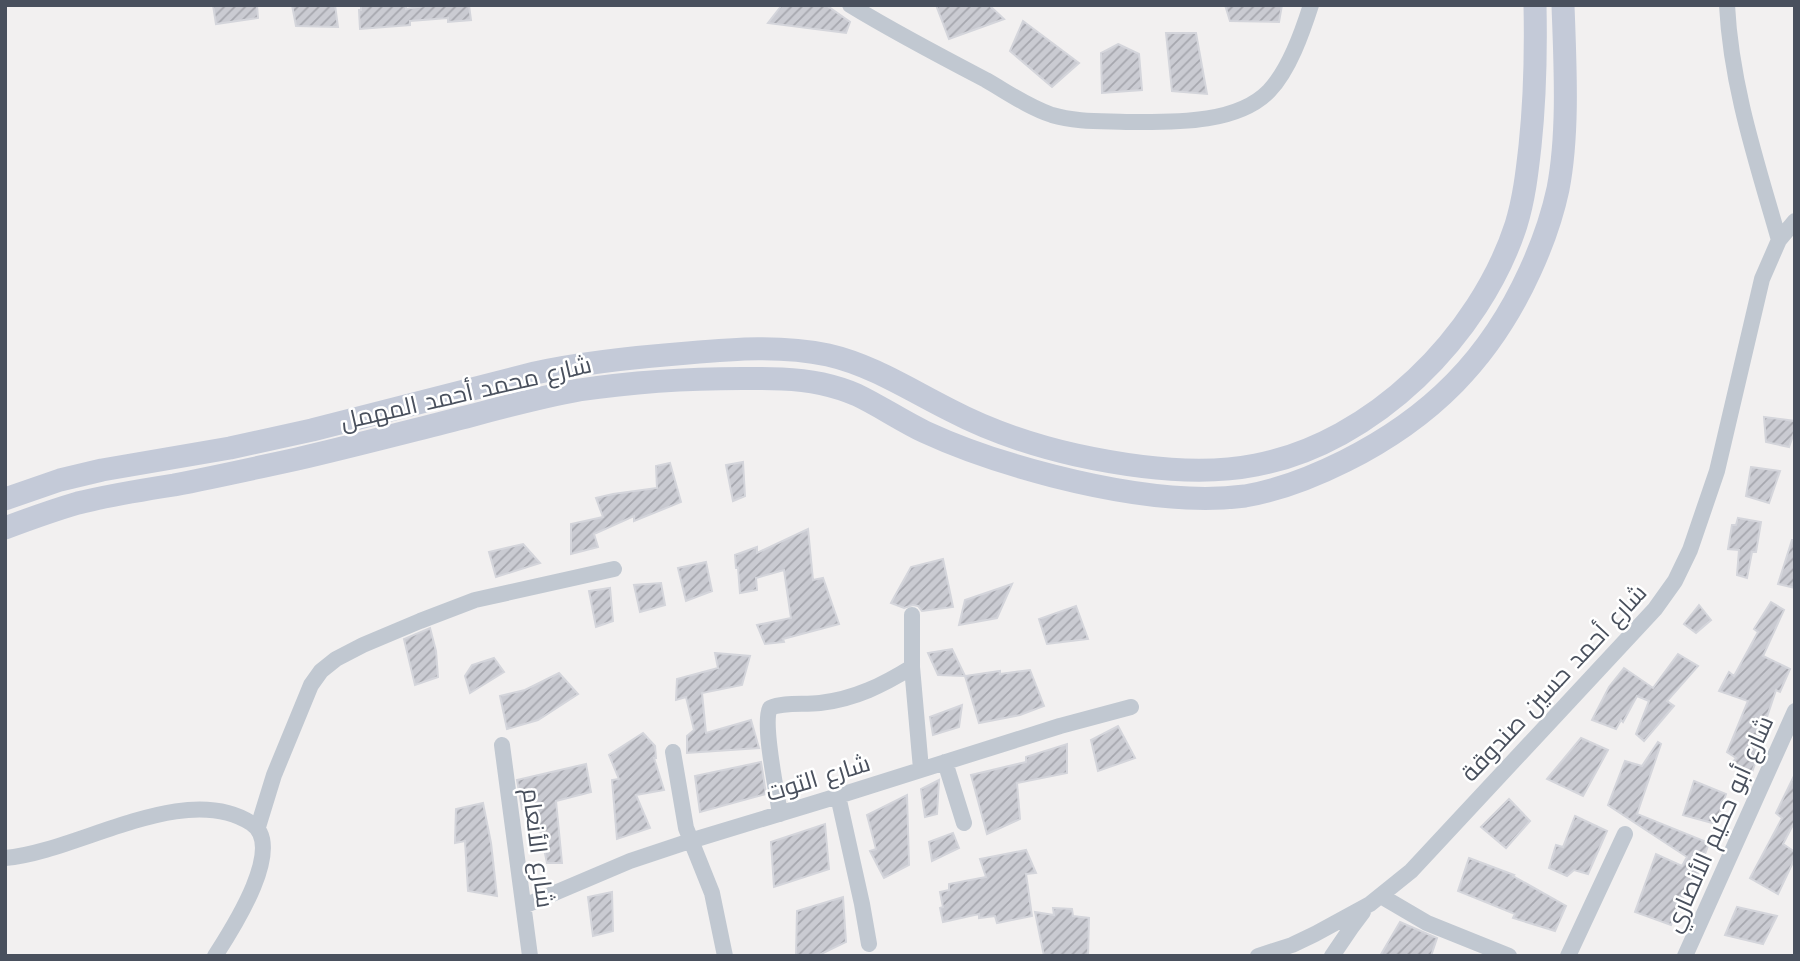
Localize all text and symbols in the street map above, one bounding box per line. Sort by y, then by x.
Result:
street label: شارع محمد أحمد المهمل [337,349,595,437]
street label: شارع أحمد حسين صندوقة [1454,577,1654,789]
street label: شارع أبو حكيم الأنصاري [1657,711,1783,938]
street label: شارع التوت [762,749,874,809]
street label: شارع الأنعام [515,787,559,910]

